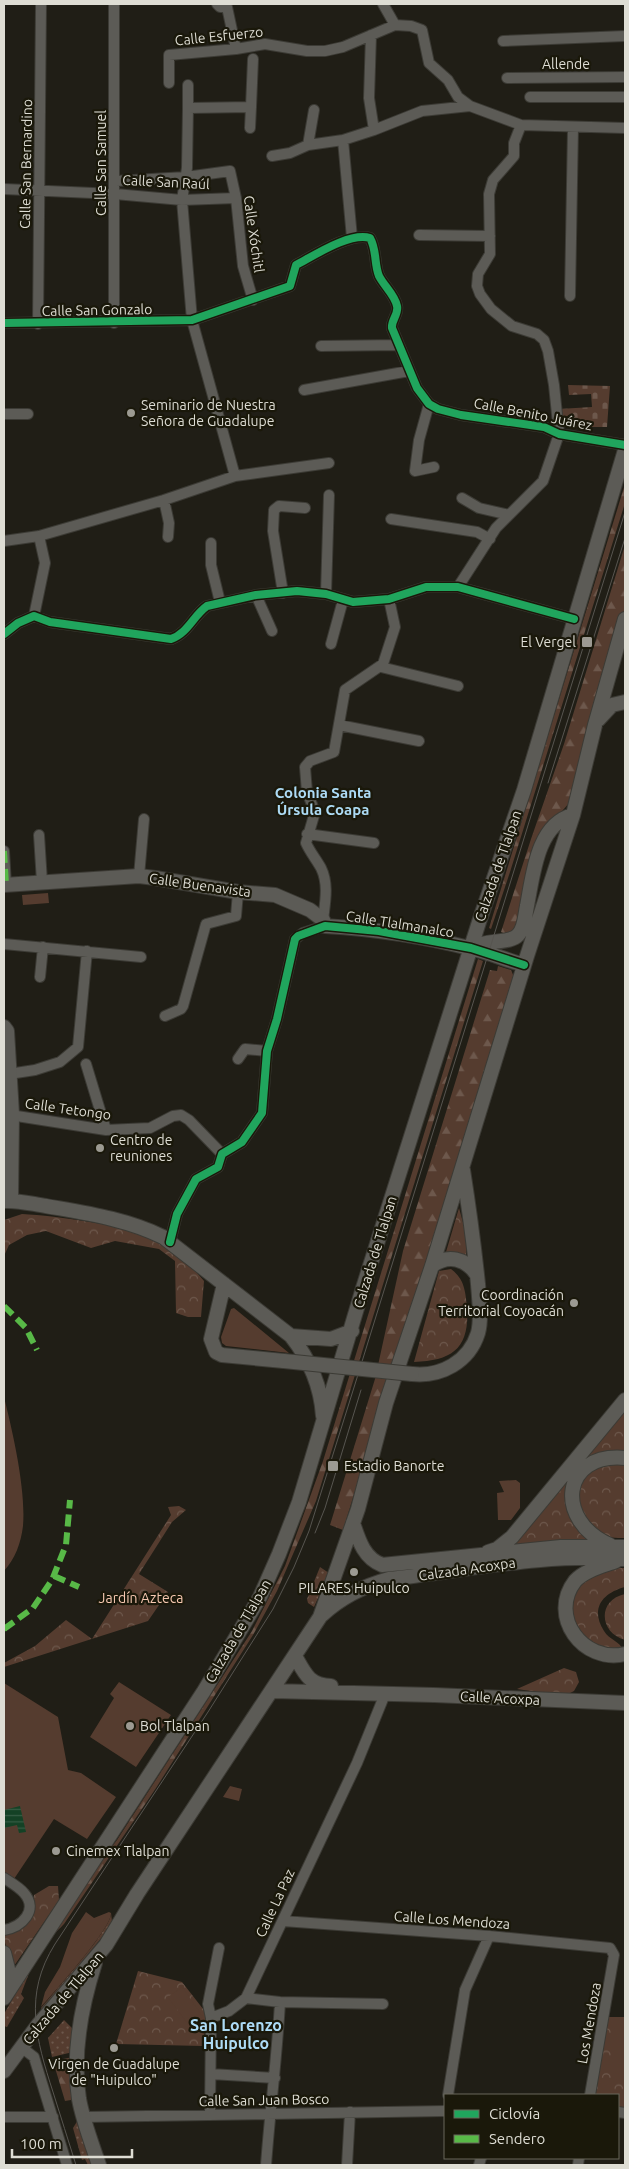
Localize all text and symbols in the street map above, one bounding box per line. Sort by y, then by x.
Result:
street label: Calle Esfuerzo [174,23,264,49]
street label: Allende [542,56,590,72]
street label: Calle San Bernardino [17,99,35,229]
street label: Calle San Samuel [93,110,109,216]
street label: Calle San Raúl [122,172,210,192]
street label: Calle Xóchitl [241,194,267,274]
street label: Calle San Gonzalo [41,301,153,319]
street label: Calle Benito Juárez [472,395,594,433]
place label: Seminario de Nuestra Señora de Guadalupe [141,397,276,429]
marker: Seminario de Nuestra Señora de Guadalupe [125,407,137,419]
place label: El Vergel [520,634,576,650]
marker: El Vergel [580,635,594,649]
district label: Colonia Santa Úrsula Coapa [275,784,371,818]
street label: Calzada de Tlalpan [471,808,525,924]
street label: Calle Buenavista [148,870,252,900]
street label: Calle Tlalmanalco [345,908,455,940]
street label: Calle Tetongo [24,1095,112,1123]
place label: Centro de reuniones [110,1132,172,1164]
marker: Centro de reuniones [94,1142,106,1154]
street label: Calzada de Tlalpan [350,1194,400,1310]
place label: Coordinación Territorial Coyoacán [438,1287,564,1319]
marker: Coordinación Territorial Coyoacán [568,1297,580,1309]
place label: Estadio Banorte [344,1458,444,1474]
marker: Estadio Banorte [326,1459,340,1473]
street label: Calzada Acoxpa [417,1554,517,1584]
marker: PILARES Huipulco [348,1566,360,1578]
street label: Calzada de Tlalpan [202,1577,274,1685]
place label: PILARES Huipulco [298,1580,410,1596]
park label: Jardín Azteca [99,1590,183,1606]
street label: Calle Acoxpa [460,1688,540,1708]
place label: Bol Tlalpan [140,1718,210,1734]
marker: Bol Tlalpan [124,1720,136,1732]
place label: Cinemex Tlalpan [66,1843,170,1859]
marker: Cinemex Tlalpan [50,1845,62,1857]
street label: Calle La Paz [252,1866,298,1940]
street label: Calle Los Mendoza [393,1908,511,1932]
street label: Calzada de Tlalpan [19,1948,107,2048]
street label: Los Mendoza [574,1981,604,2065]
district label: San Lorenzo Huipulco [190,2016,282,2052]
marker: Virgen de Guadalupe de "Huipulco" [108,2042,120,2054]
place label: Virgen de Guadalupe de "Huipulco" [48,2056,180,2088]
street label: Calle San Juan Bosco [198,2091,330,2109]
legend [444,2094,619,2159]
text: Ciclovía [489,2105,540,2122]
scale bar [12,2126,132,2158]
text: Sendero [489,2130,545,2147]
text: 100 m [20,2135,62,2152]

